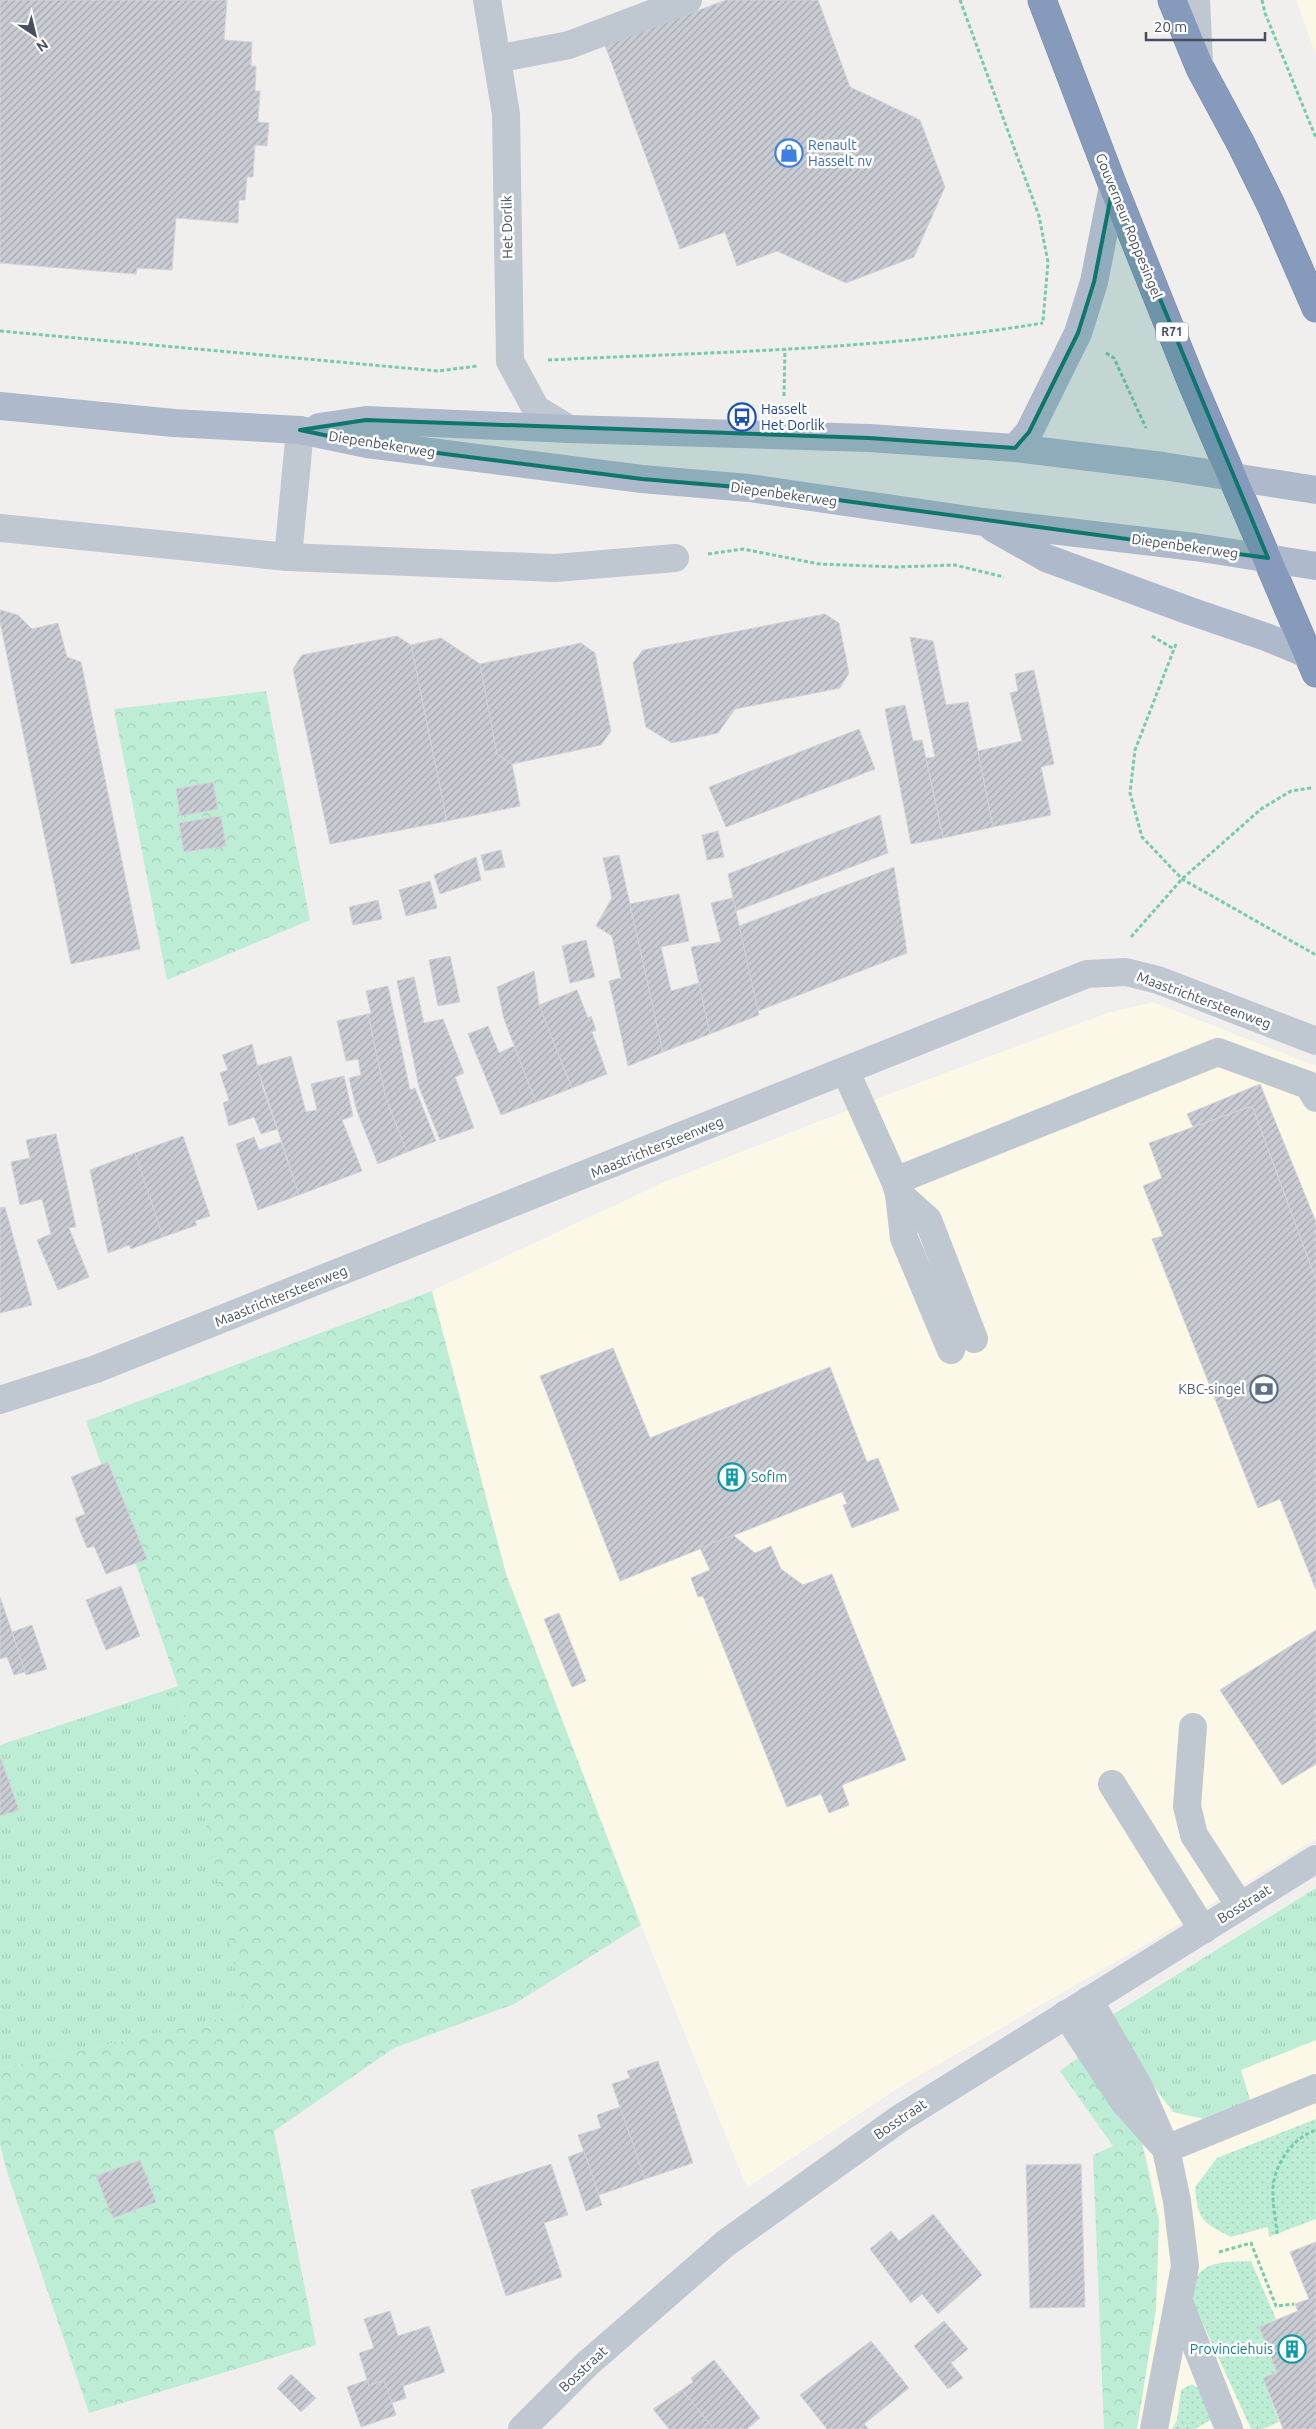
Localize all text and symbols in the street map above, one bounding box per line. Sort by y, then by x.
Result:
north arrow [10,10,60,60]
scale bar [1146,10,1265,42]
text: 20 m [1154,18,1187,35]
text: N [34,36,51,55]
place label: Renault Hasselt nv [808,137,872,169]
shop icon: Renault Hasselt nv [774,138,804,168]
street label: Gouverneur Roppesingel [1092,151,1166,301]
street label: Het Dorlik [498,195,516,259]
road number: R71 [1156,322,1188,342]
place label: Hasselt Het Dorlik [761,401,825,433]
bus stop icon: Hasselt Het Dorlik [727,402,757,432]
street label: Diepenbekerweg [328,428,436,460]
street label: Diepenbekerweg [730,479,838,509]
street label: Diepenbekerweg [1131,531,1239,561]
street label: Maastrichtersteenweg [1135,968,1273,1032]
street label: Maastrichtersteenweg [588,1113,726,1181]
street label: Maastrichtersteenweg [212,1262,350,1330]
bank icon: KBC-singel [1249,1374,1279,1404]
place label: KBC-singel [1178,1381,1245,1397]
building icon: Sofim [717,1462,747,1492]
place label: Sofim [751,1469,787,1485]
street label: Bosstraat [1214,1881,1274,1927]
street label: Bosstraat [871,2095,930,2142]
building icon: Provinciehuis [1277,2334,1307,2364]
place label: Provinciehuis [1190,2341,1273,2357]
street label: Bosstraat [556,2342,611,2395]

